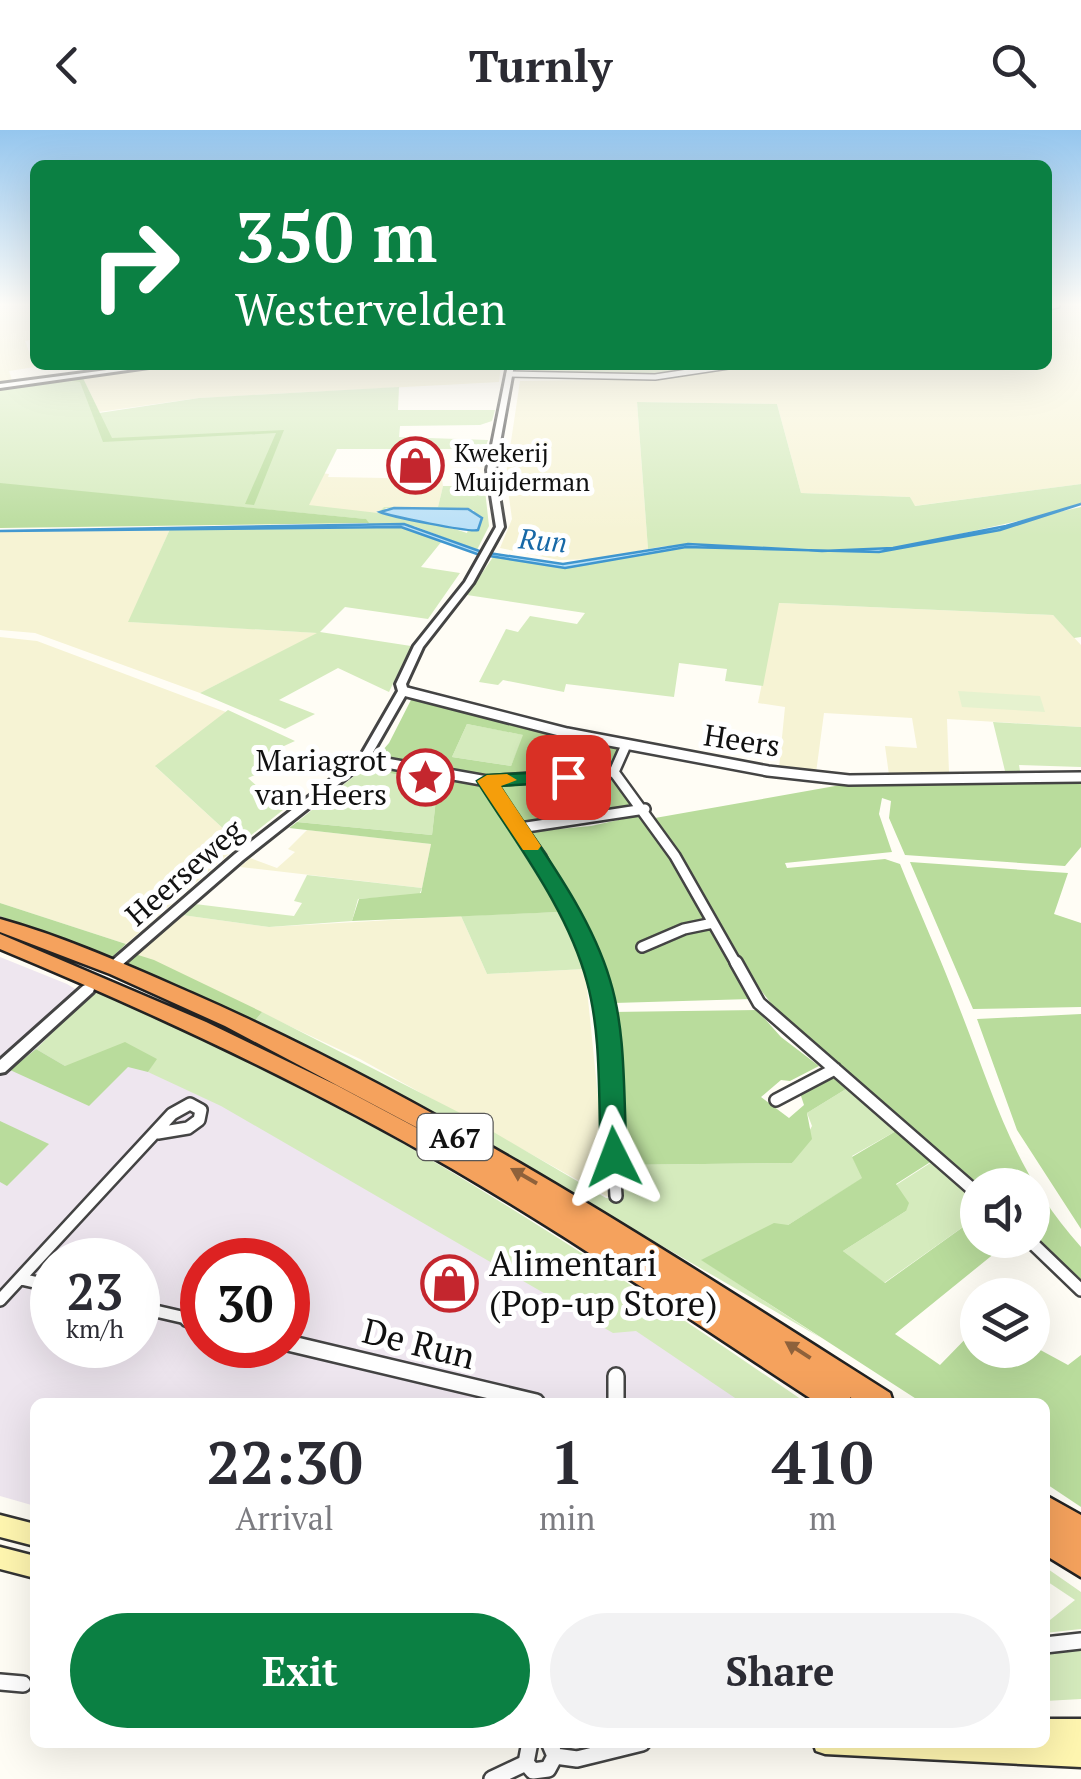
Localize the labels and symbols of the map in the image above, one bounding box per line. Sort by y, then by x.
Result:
shop icon: Kwekerij Muijderman [385,436,445,496]
place label: Kwekerij Muijderman [454,436,590,498]
water label: Run [516,519,569,561]
street label: Heers [701,714,783,766]
pin [526,735,611,820]
place label: Mariagrot van Heers [254,740,387,814]
place icon: Mariagrot van Heers [396,747,456,807]
street label: Heerseweg [117,809,252,934]
position arrow [562,1105,666,1209]
road number: A67 [418,1114,492,1160]
one-way arrow [510,1168,538,1185]
speed limit sign: 30 [180,1238,310,1368]
place label: Alimentari (Pop-up Store) [489,1240,717,1326]
shop icon: Alimentari (Pop-up Store) [420,1253,480,1313]
street label: De Run [358,1307,480,1379]
one-way arrow [785,1341,812,1359]

